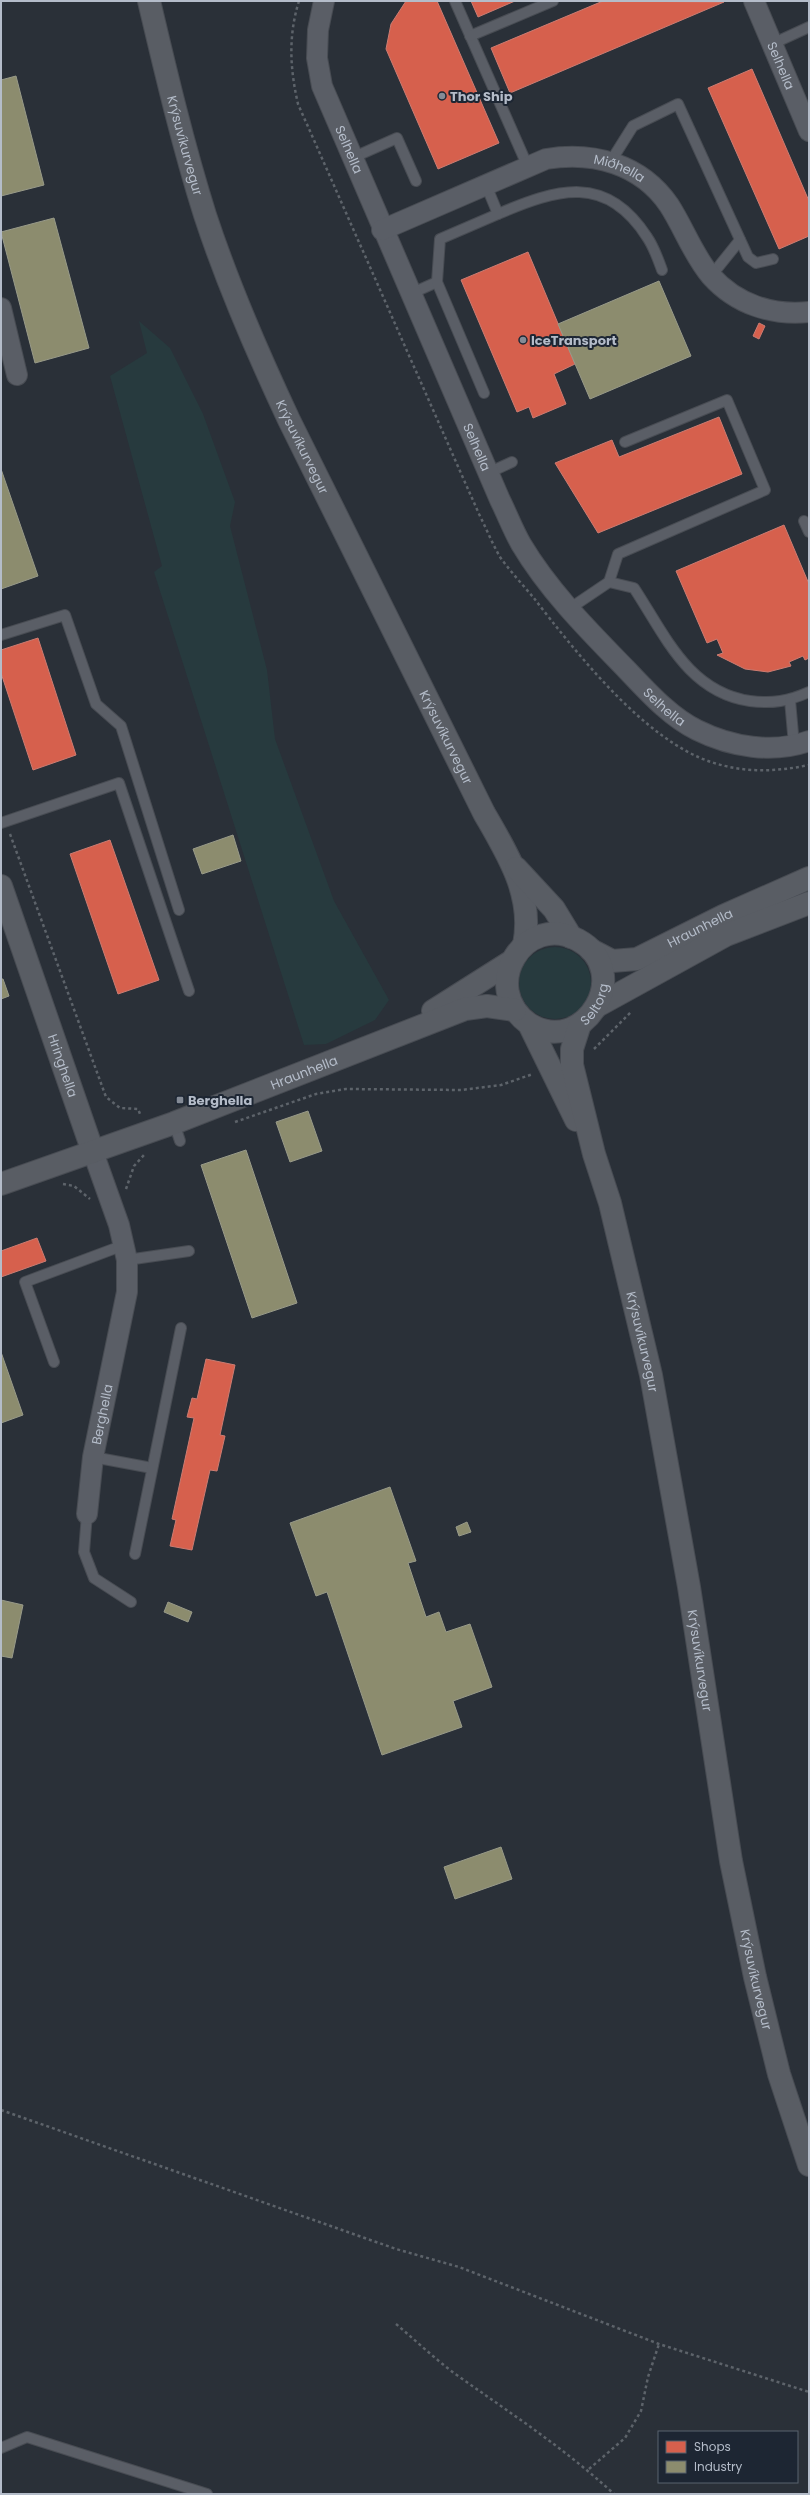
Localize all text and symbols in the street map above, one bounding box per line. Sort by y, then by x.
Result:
street label: Selhella [763,39,800,92]
place label: Thor Ship [450,87,513,106]
marker: Thor Ship [437,91,447,101]
street label: Krýsuvíkurvegur [163,94,208,198]
street label: Selhella [331,122,368,176]
street label: Miðhella [592,149,649,187]
place label: IceTransport [531,331,617,350]
marker: IceTransport [518,335,528,345]
street label: Krýsuvíkurvegur [271,397,334,497]
street label: Selhella [459,420,496,474]
street label: Selhella [639,683,689,730]
street label: Krýsuvíkurvegur [415,687,478,788]
street label: Hraunhella [664,903,736,952]
street label: Seltorg [576,982,613,1030]
street label: Hringhella [43,1031,83,1100]
street label: Hraunhella [267,1050,340,1094]
place label: Berghella [188,1091,252,1110]
marker: Berghella [175,1095,185,1105]
street label: Krýsuvíkurvegur [622,1289,663,1394]
street label: Berghella [86,1382,117,1446]
street label: Krýsuvíkurvegur [683,1608,717,1713]
street label: Krýsuvíkurvegur [736,1927,777,2032]
legend [658,2431,798,2483]
text: Shops [694,2438,731,2455]
text: Industry [694,2458,743,2475]

